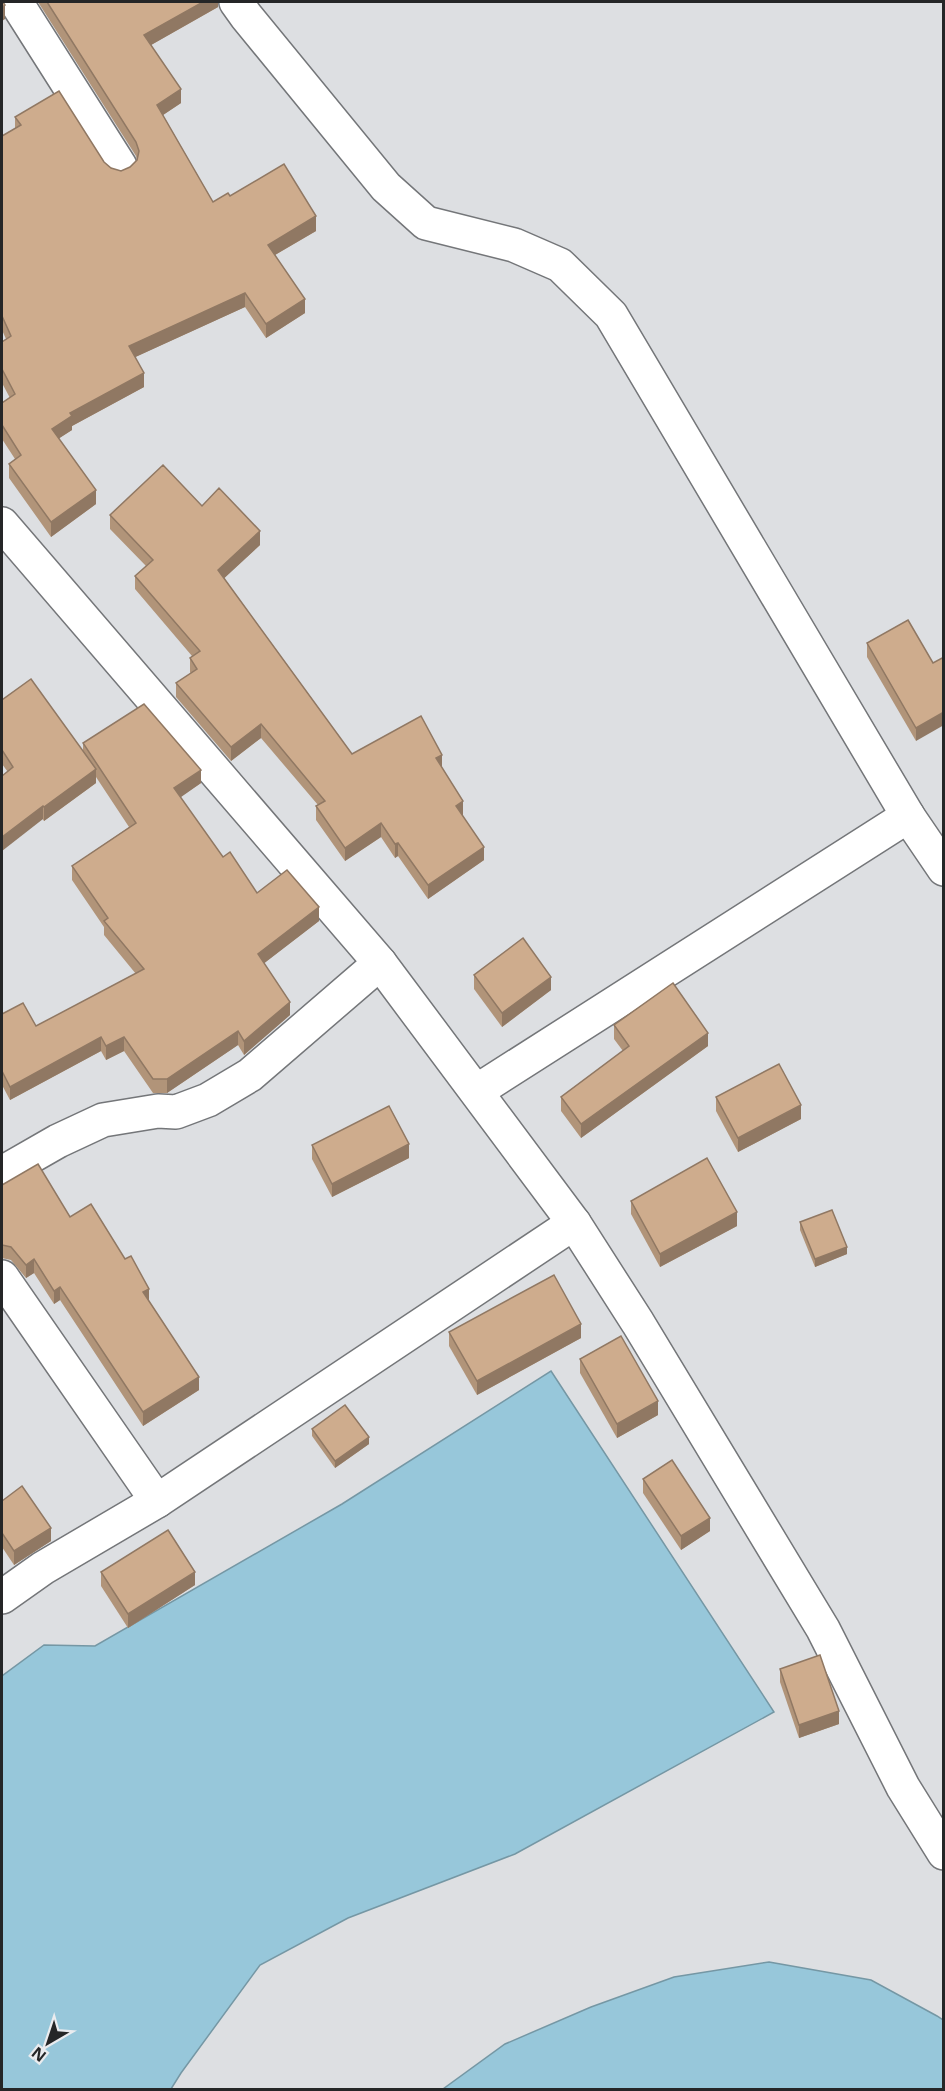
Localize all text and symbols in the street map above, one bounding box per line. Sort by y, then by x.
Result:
north arrow [18,2013,78,2073]
text: N [27,2042,51,2067]

